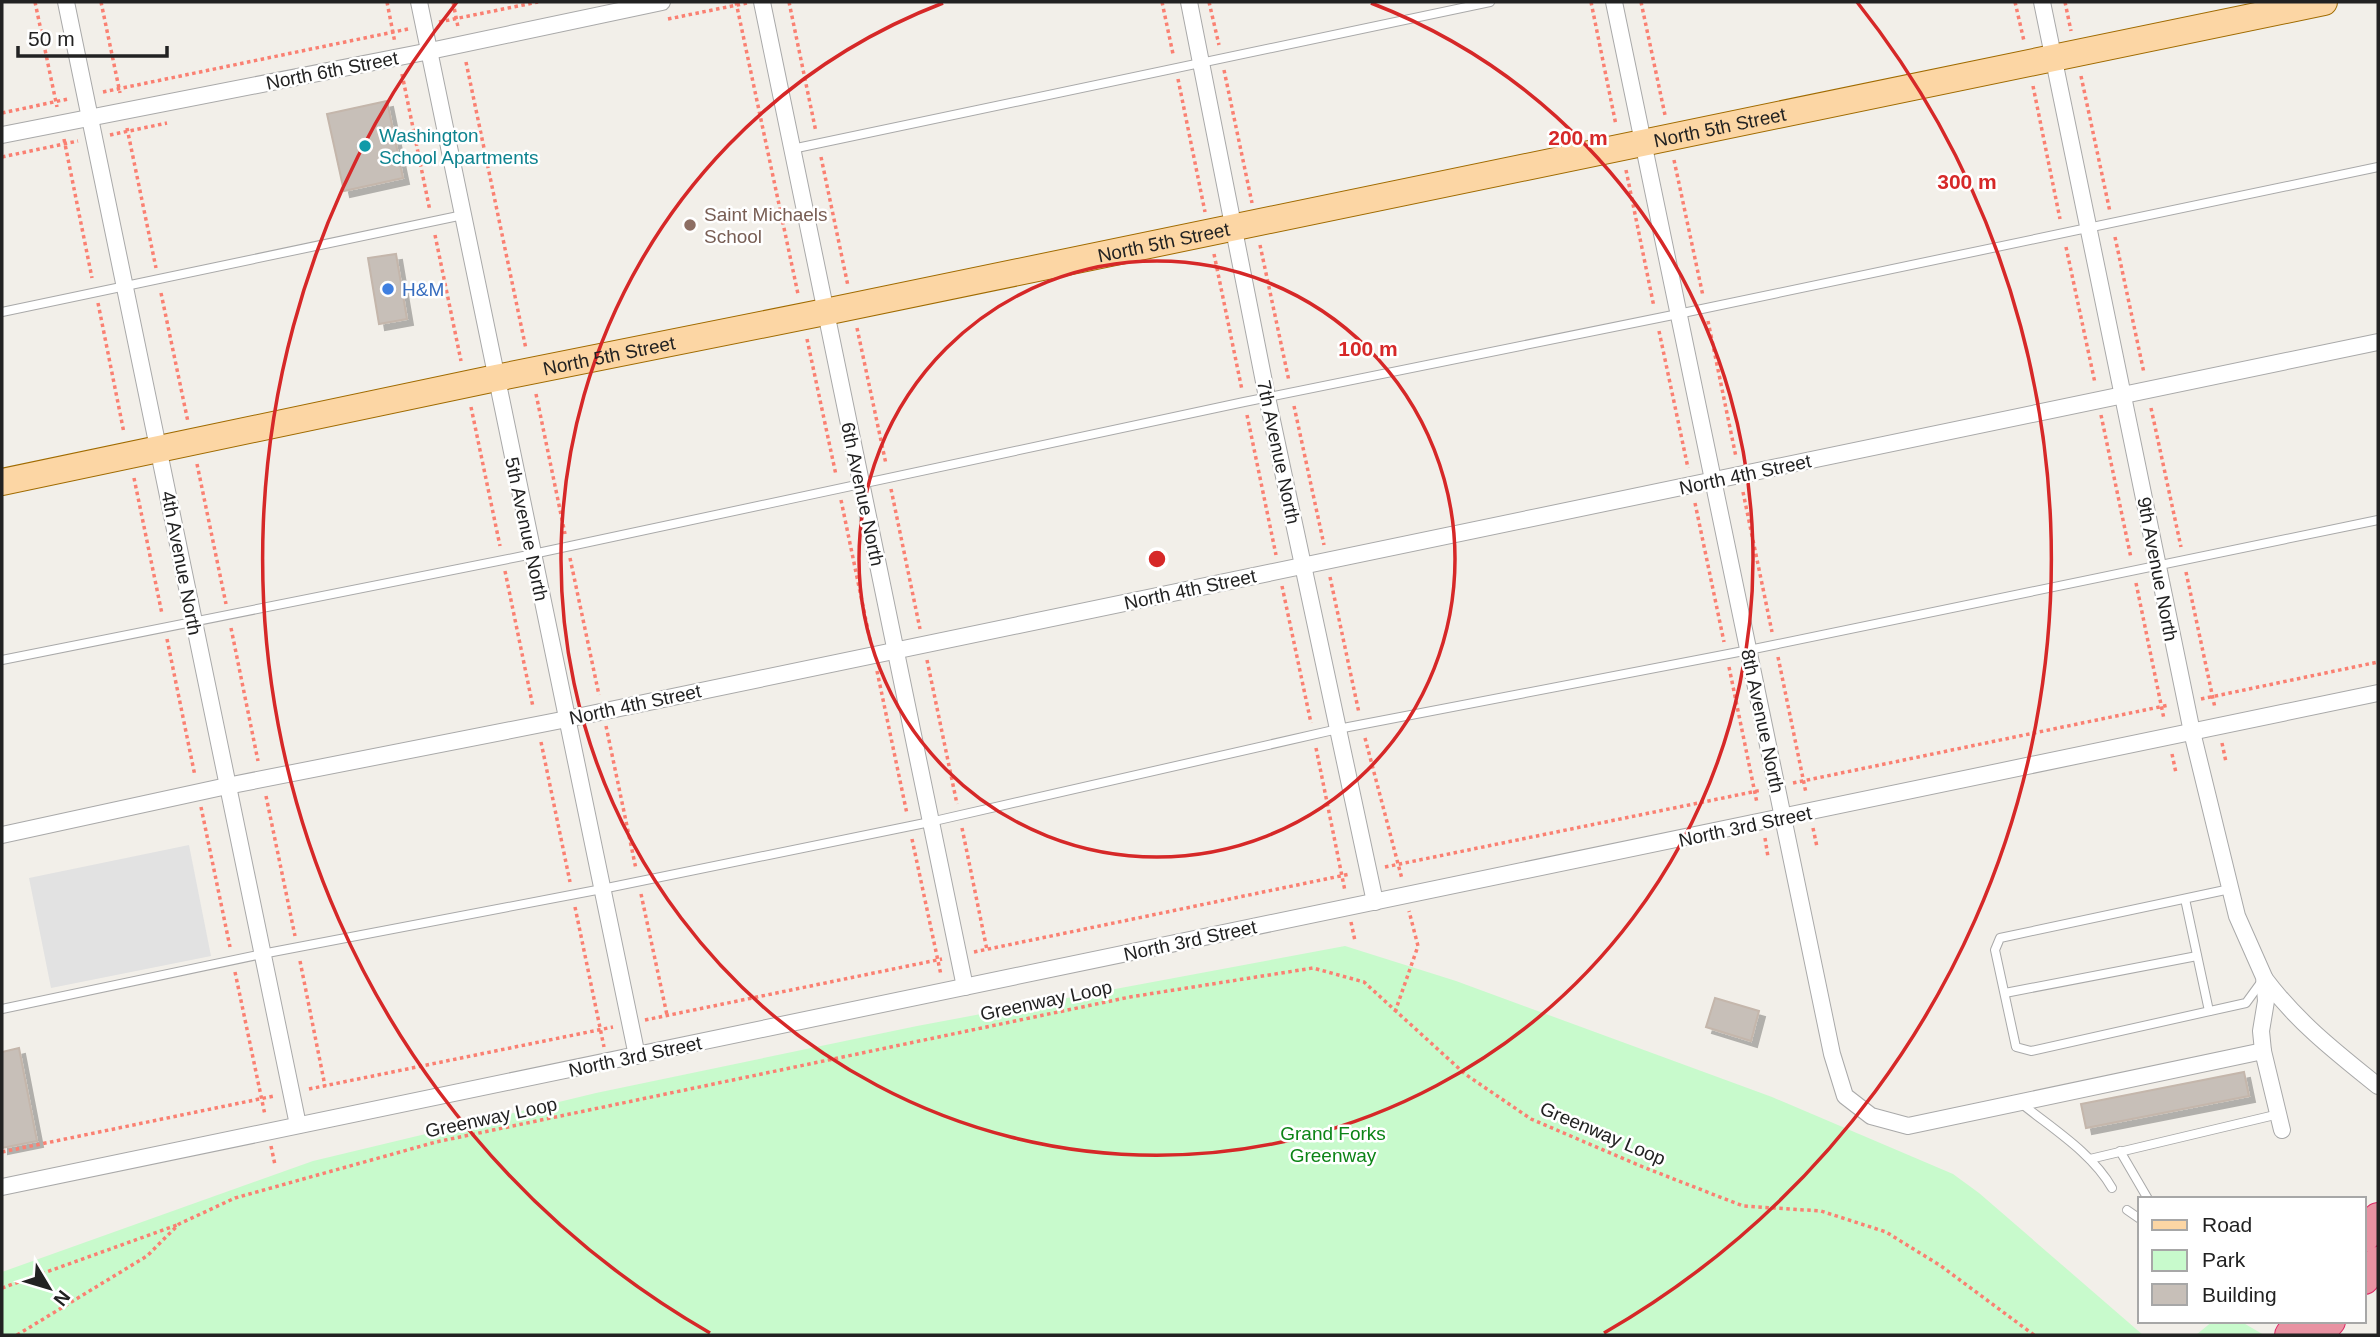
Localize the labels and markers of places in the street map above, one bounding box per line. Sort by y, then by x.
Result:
place label: Washington School Apartments [379,125,538,168]
marker: Washington School Apartments [357,138,373,154]
place label: Saint Michaels School [704,204,828,247]
marker: Saint Michaels School [682,217,698,233]
place label: H&M [402,279,444,300]
marker: H&M [380,281,396,297]
centre of rings [1145,547,1169,571]

